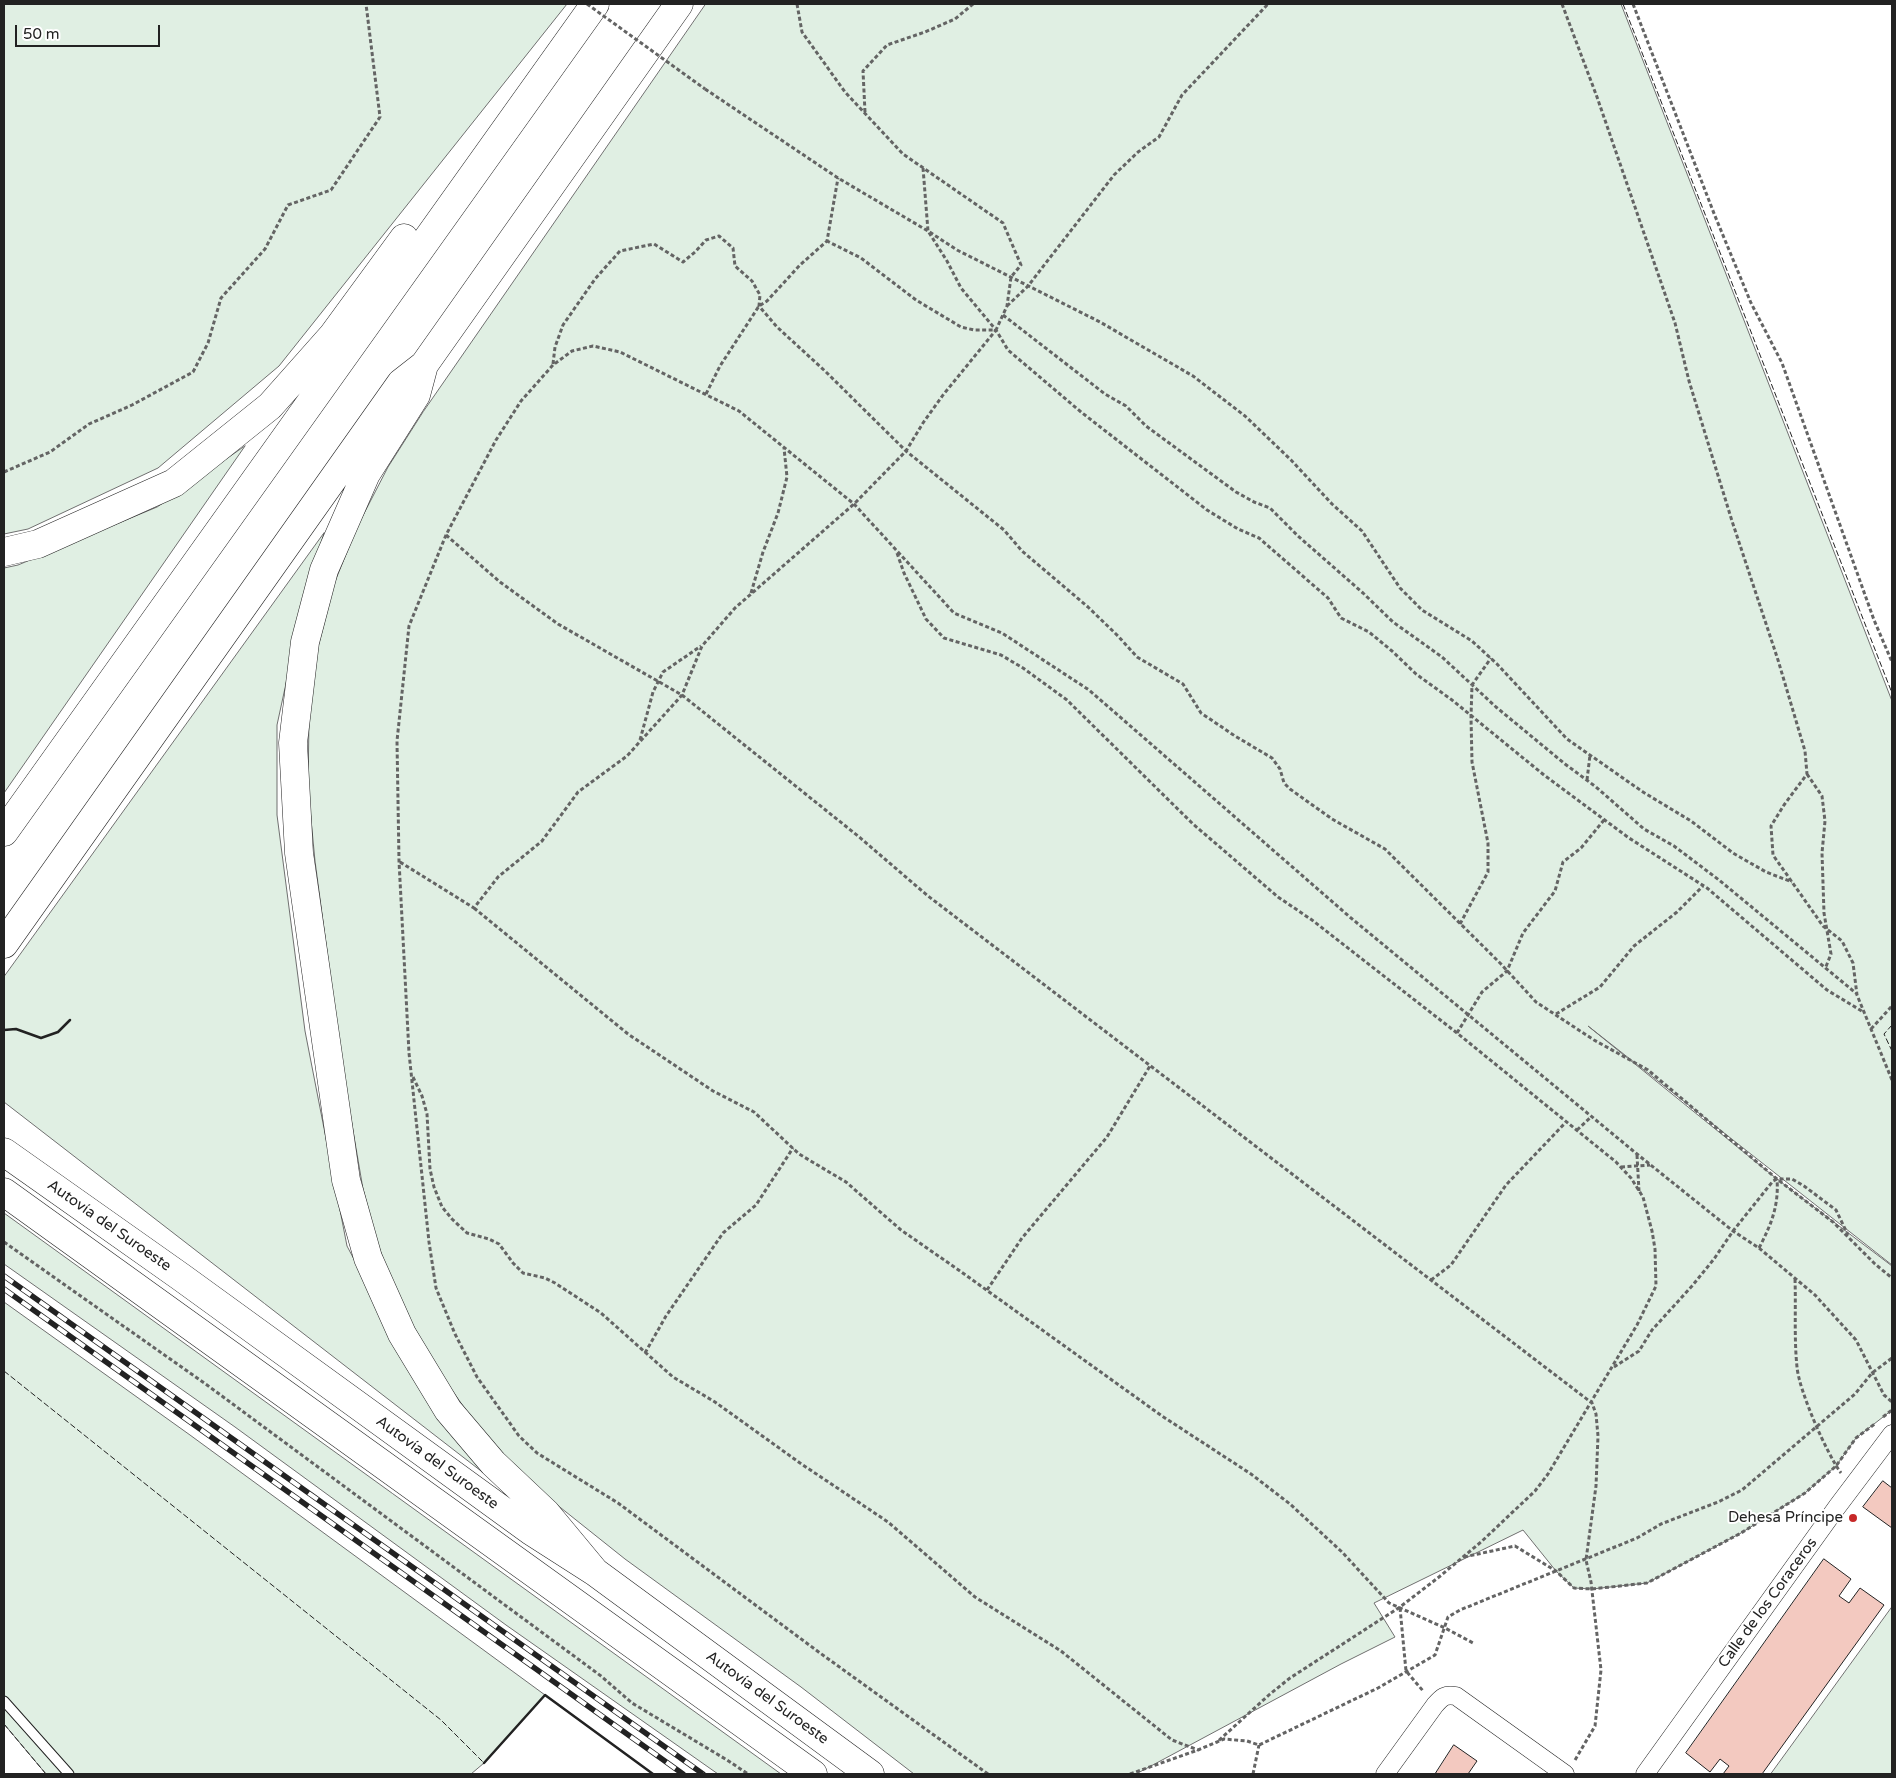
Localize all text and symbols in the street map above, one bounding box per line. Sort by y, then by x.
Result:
scale bar [18,15,162,47]
text: 50 m [23,25,60,43]
street label: Autovía del Suroeste [44,1176,174,1276]
street label: Autovía del Suroeste [372,1413,502,1513]
place label: Dehesa Príncipe [1728,1509,1843,1527]
marker: Dehesa Príncipe [1847,1512,1859,1524]
street label: Calle de los Coraceros [1715,1534,1821,1672]
street label: Autovía del Suroeste [702,1648,832,1748]

